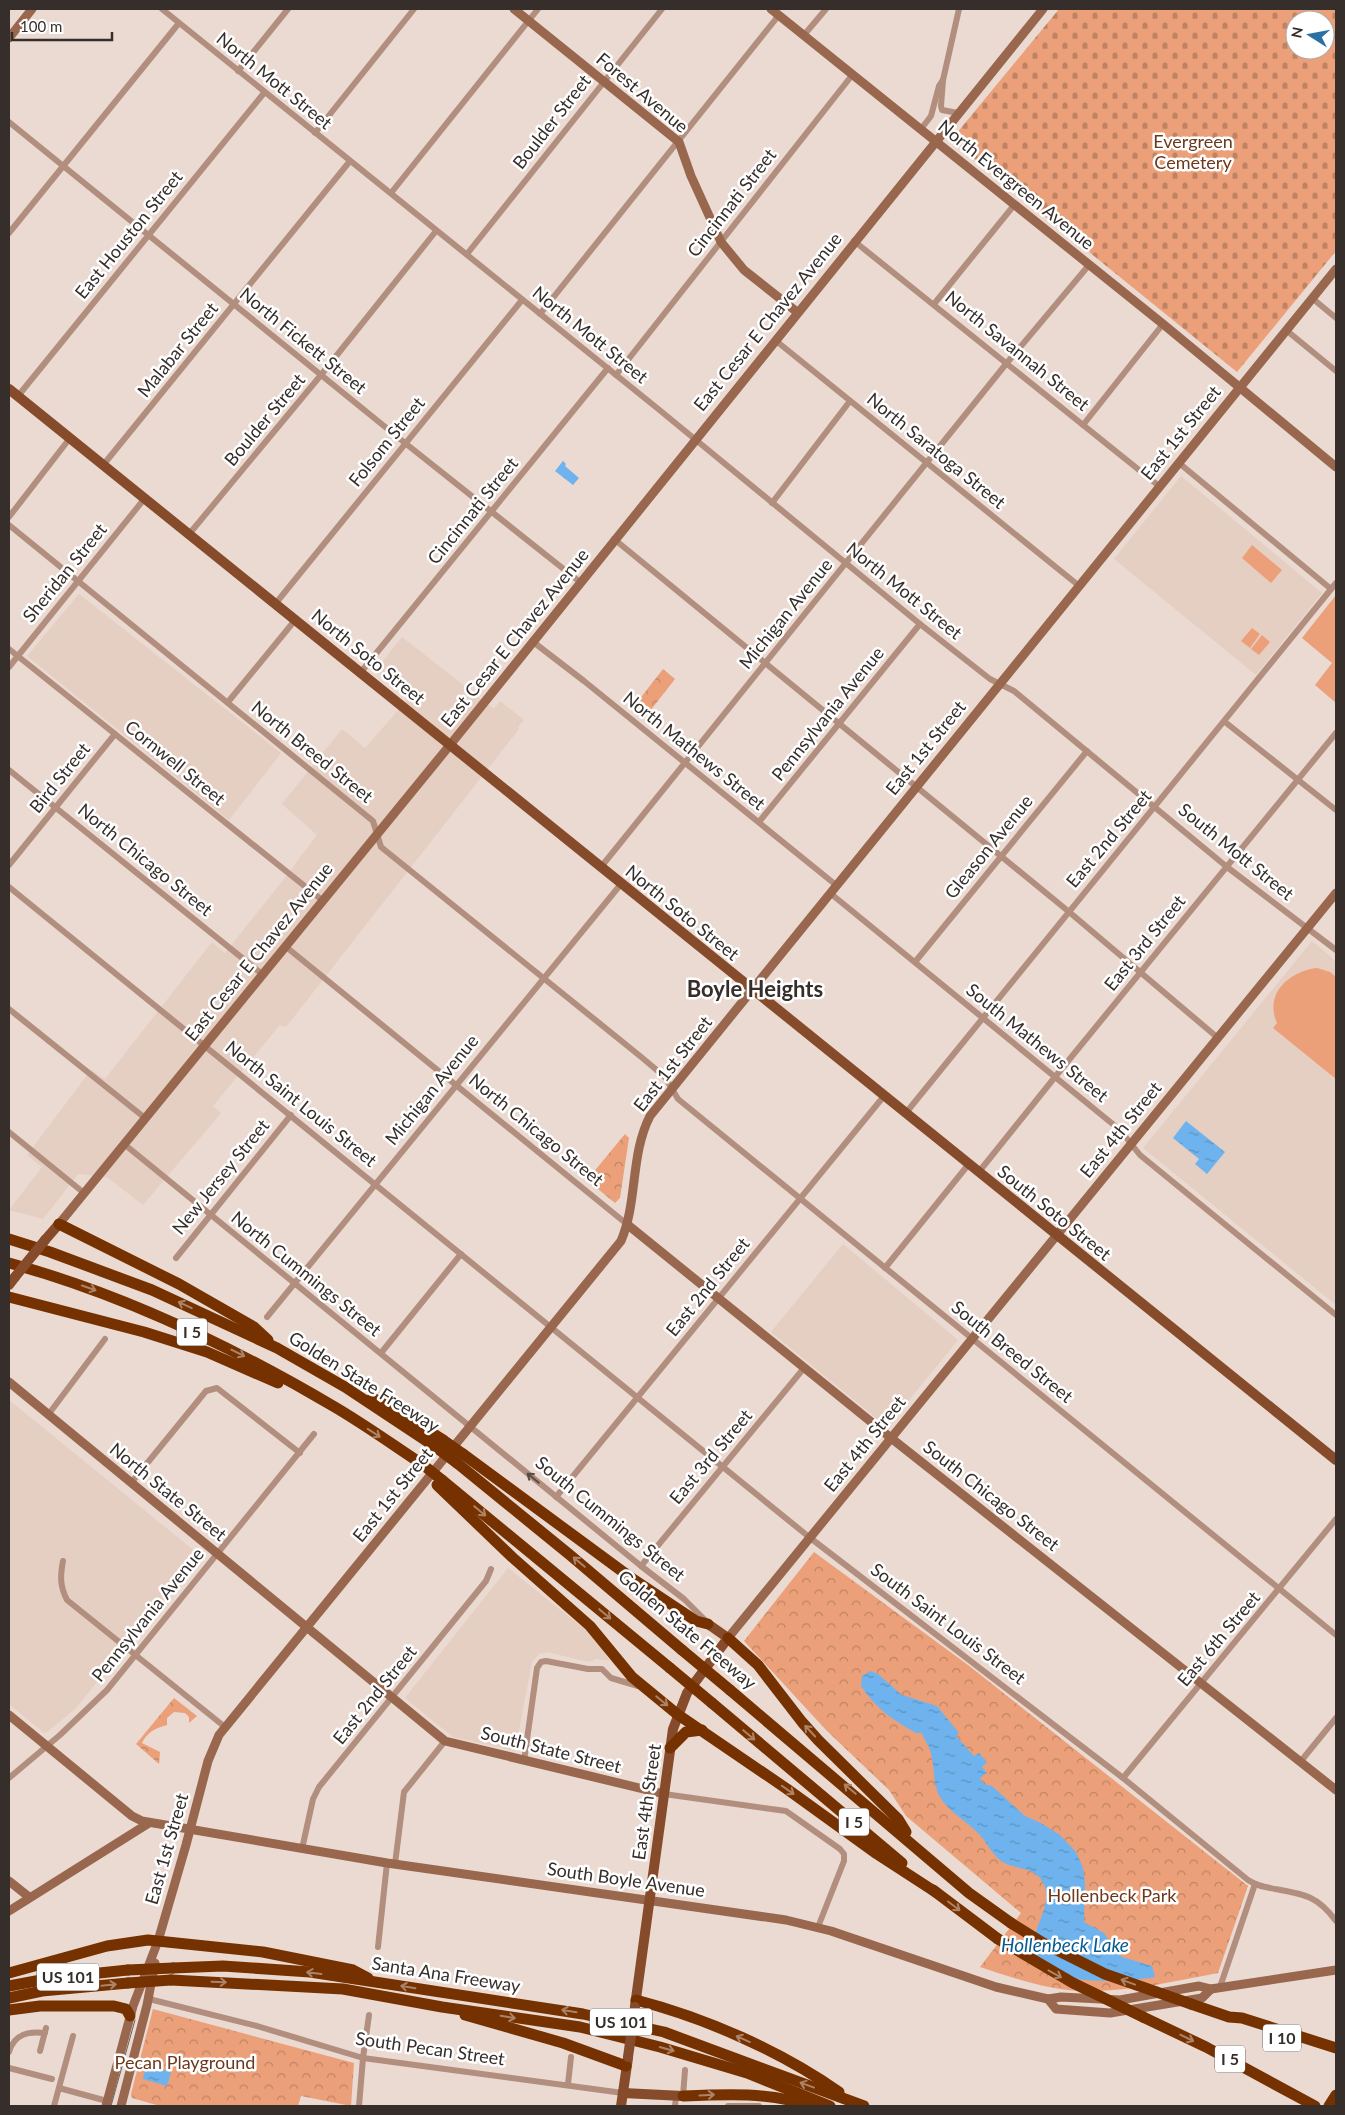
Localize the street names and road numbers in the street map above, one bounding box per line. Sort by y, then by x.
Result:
street label: North Mott Street [212,27,337,134]
street label: Forest Avenue [592,47,693,137]
street label: Boulder Street [508,69,595,173]
street label: North Evergreen Avenue [934,115,1099,254]
street label: Cincinnati Street [682,143,781,261]
street label: East Houston Street [70,166,187,303]
street label: East Cesar E Chavez Avenue [688,228,846,415]
street label: North Mott Street [528,281,653,388]
street label: North Fickett Street [236,282,372,398]
street label: North Savannah Street [941,285,1094,415]
street label: Malabar Street [132,297,223,401]
street label: Boulder Street [219,368,310,470]
street label: East 1st Street [1136,380,1225,484]
street label: North Saratoga Street [863,388,1011,513]
street label: Folsom Street [343,392,429,491]
street label: Cincinnati Street [422,452,522,568]
street label: Sheridan Street [18,518,111,626]
street label: North Mott Street [842,537,967,644]
street label: East Cesar E Chavez Avenue [435,544,593,731]
street label: Michigan Avenue [734,554,837,673]
street label: North Soto Street [307,604,430,709]
street label: Pennsylvania Avenue [766,642,888,785]
street label: North Mathews Street [619,686,771,815]
street label: North Breed Street [247,695,378,807]
street label: East 1st Street [881,695,970,799]
street label: Cornwell Street [121,715,231,810]
street label: Bird Street [24,737,95,817]
street label: East 2nd Street [1061,785,1156,892]
street label: Gleason Avenue [940,790,1037,903]
street label: North Chicago Street [74,798,218,921]
street label: South Mott Street [1175,798,1299,905]
street label: East Cesar E Chavez Avenue [179,858,337,1045]
street label: North Soto Street [621,860,744,965]
street label: East 3rd Street [1099,890,1190,995]
street label: South Mathews Street [962,978,1113,1107]
street label: East 1st Street [628,1011,717,1115]
street label: Michigan Avenue [380,1030,483,1149]
street label: North Saint Louis Street [222,1035,382,1171]
street label: North Chicago Street [465,1068,609,1191]
street label: East 4th Street [1075,1077,1166,1182]
street label: New Jersey Street [167,1114,274,1238]
street label: South Soto Street [994,1160,1116,1265]
street label: North Cummings Street [227,1206,386,1341]
street label: East 2nd Street [661,1232,754,1340]
street label: South Breed Street [948,1296,1078,1407]
road number: I 5 [177,1318,207,1345]
street label: Golden State Freeway [285,1326,445,1437]
street label: East 4th Street [819,1391,910,1496]
street label: East 3rd Street [664,1404,757,1508]
street label: South Chicago Street [919,1435,1064,1555]
street label: North State Street [106,1437,232,1545]
street label: East 1st Street [348,1442,437,1546]
street label: South Cummings Street [531,1451,690,1586]
street label: Pennsylvania Avenue [86,1543,208,1686]
street label: South Saint Louis Street [867,1558,1031,1689]
street label: Golden State Freeway [614,1565,762,1694]
street label: East 6th Street [1172,1586,1265,1690]
street label: East 2nd Street [328,1640,421,1748]
street label: South State Street [479,1721,624,1777]
street label: East 4th Street [627,1742,665,1861]
street label: East 1st Street [140,1790,193,1907]
road number: I 5 [839,1808,869,1835]
street label: South Boyle Avenue [546,1857,706,1901]
street label: Santa Ana Freeway [370,1951,523,1997]
road number: US 101 [37,1964,99,1990]
road number: US 101 [590,2008,652,2035]
road number: I 10 [1263,2025,1301,2052]
street label: South Pecan Street [354,2027,507,2069]
road number: I 5 [1215,2046,1245,2072]

